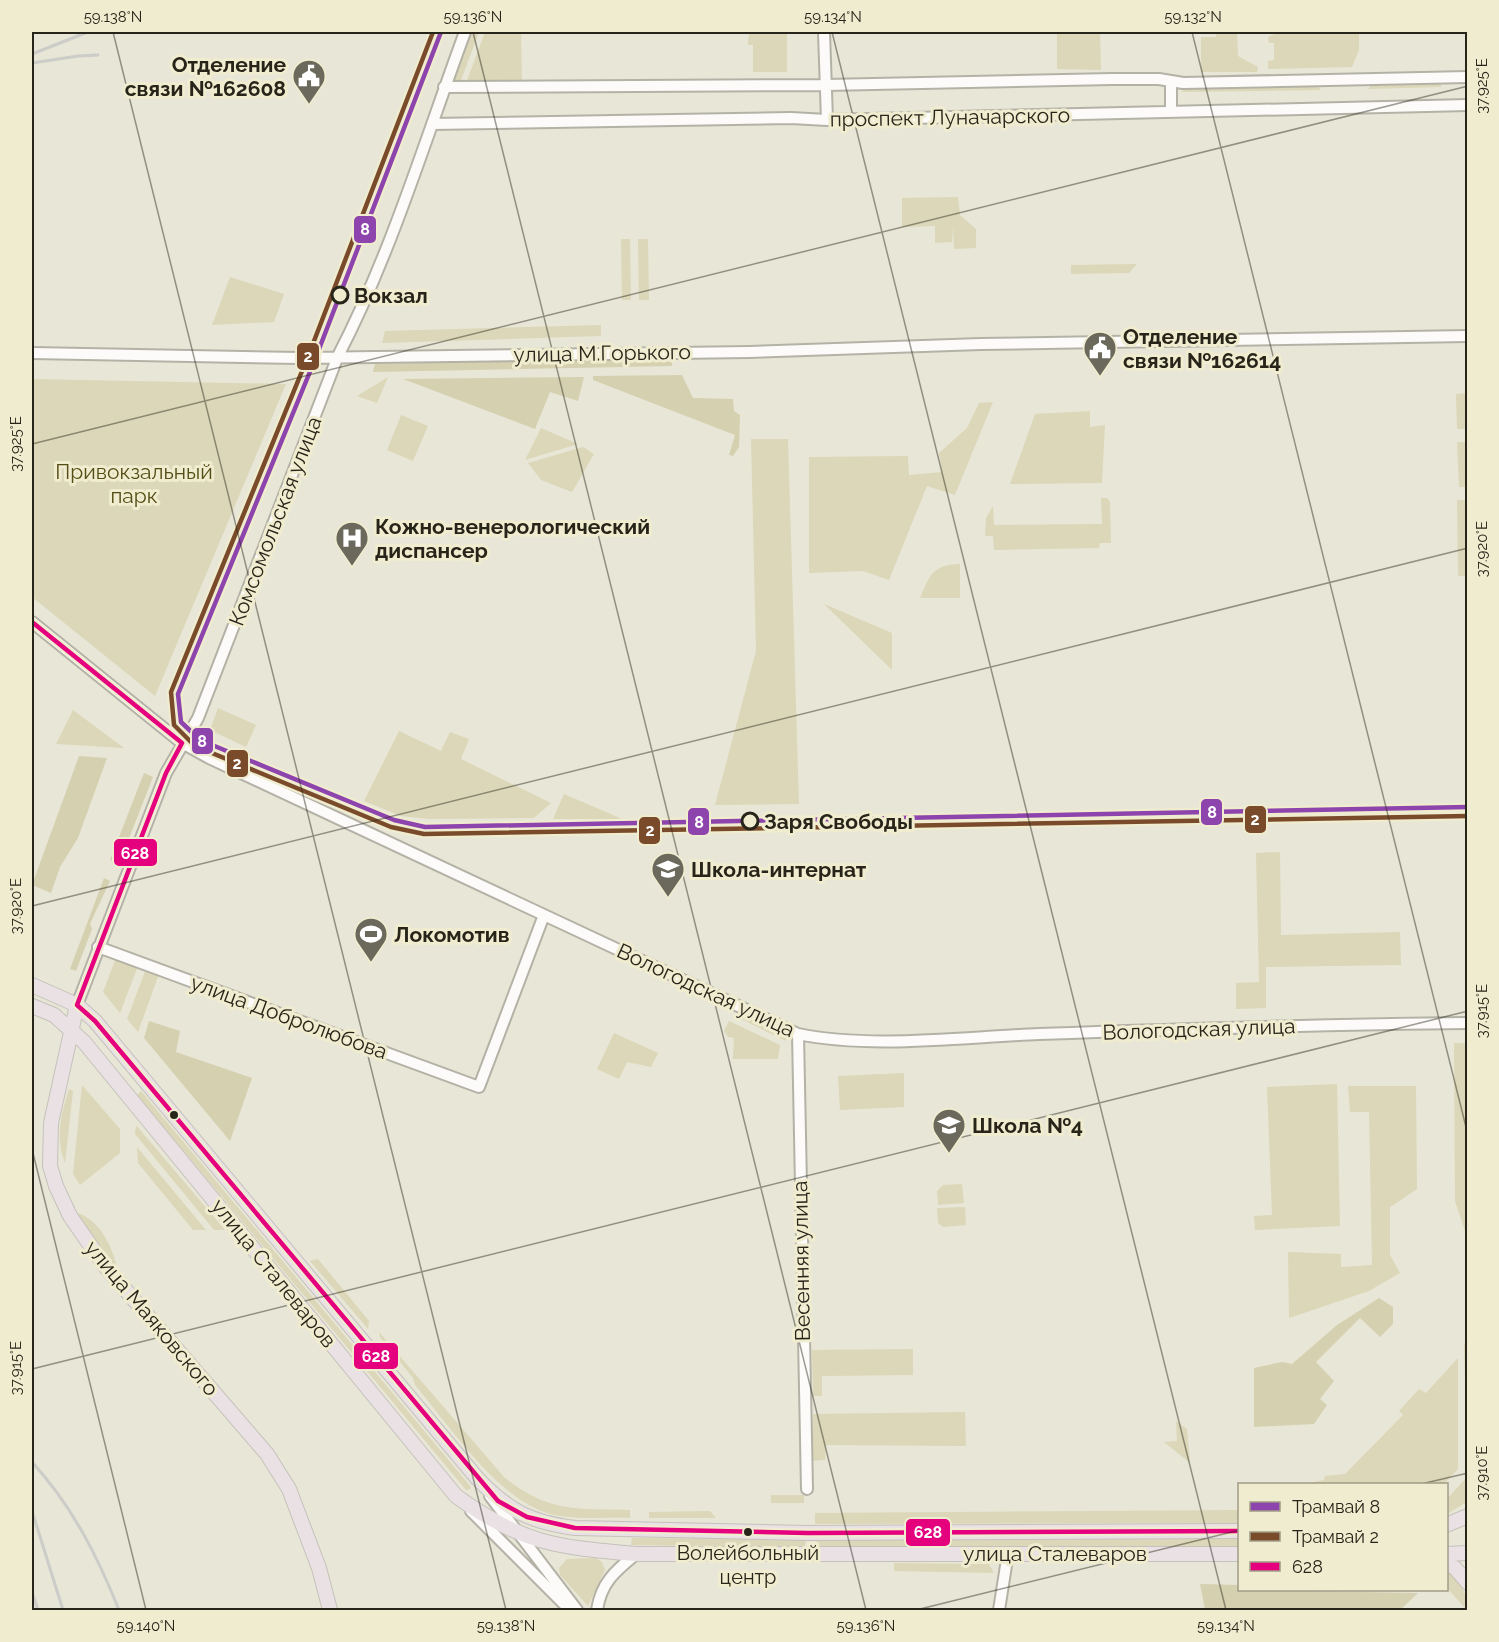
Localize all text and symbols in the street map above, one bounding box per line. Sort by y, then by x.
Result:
text: 59.138°N [84,8,142,26]
text: 59.136°N [444,8,502,26]
text: 59.134°N [804,8,862,26]
text: 59.132°N [1164,8,1222,26]
place label: Отделение связи №162608 [125,52,286,101]
public building icon: Отделение связи №162608 [291,58,327,105]
text: 37.925°E [1473,58,1491,114]
street label: проспект Луначарского [830,102,1070,132]
line badge: 8 [353,215,377,244]
text: 8 [360,220,370,239]
place label: Вокзал [354,283,428,308]
marker: Вокзал [331,286,349,304]
place label: Отделение связи №162614 [1123,324,1281,373]
public building icon: Отделение связи №162614 [1082,330,1118,377]
street label: улица М.Горького [513,339,691,367]
line badge: 2 [296,342,320,371]
text: 2 [303,347,313,366]
street label: Комсомольская улица [224,413,326,629]
text: 37.925°E [7,416,25,472]
park label: Привокзальный парк [55,459,213,508]
place label: Кожно-венерологический диспансер [375,514,650,563]
hospital icon: Кожно-венерологический диспансер [334,520,370,567]
text: 37.920°E [1473,521,1491,577]
line badge: 8 [191,727,214,755]
text: 8 [197,732,207,751]
line badge: 2 [226,749,249,778]
text: 2 [232,754,242,773]
line badge: 8 [1200,798,1223,826]
text: 8 [1207,803,1217,822]
line badge: 2 [1244,805,1267,834]
line badge: 8 [687,807,710,836]
place label: Заря Свободы [764,809,913,834]
text: 2 [1250,810,1260,829]
marker: Заря Свободы [741,812,759,830]
text: 8 [694,813,704,832]
line badge: 2 [638,816,661,845]
text: 2 [645,821,655,840]
line badge: 628 [113,838,158,867]
text: 628 [121,844,149,863]
school or university icon: Школа-интернат [650,851,686,898]
place label: Школа-интернат [691,857,867,882]
text: 37.920°E [7,878,25,934]
sports icon: Локомотив [353,916,389,963]
place label: Локомотив [394,922,510,947]
street label: Вологодская улица [613,938,799,1042]
street label: улица Добролюбова [187,970,391,1064]
text: 37.915°E [1473,984,1491,1038]
street label: Вологодская улица [1102,1013,1296,1045]
school or university icon: Школа №4 [931,1107,967,1154]
unlabelled marker [168,1109,180,1121]
place label: Школа №4 [972,1113,1083,1138]
street label: Весенняя улица [787,1181,815,1341]
street label: улица Сталеваров [206,1194,342,1352]
street label: улица Маяковского [80,1235,224,1401]
text: 37.915°E [7,1341,25,1395]
line badge: 628 [353,1342,399,1370]
text: 628 [362,1347,390,1366]
text: 37.910°E [1473,1445,1491,1501]
legend [1238,1483,1448,1591]
text: Трамвай 8 [1292,1496,1380,1517]
line badge: 628 [905,1518,951,1547]
text: 628 [914,1523,942,1542]
marker: Волейбольный центр [742,1526,754,1538]
text: Трамвай 2 [1292,1526,1379,1547]
place label: Волейбольный центр [677,1541,819,1589]
street label: улица Сталеваров [963,1541,1147,1566]
text: 628 [1292,1556,1323,1577]
text: 59.140°N [117,1617,175,1635]
text: 59.138°N [477,1617,535,1635]
text: 59.136°N [837,1617,895,1635]
text: 59.134°N [1197,1617,1255,1635]

